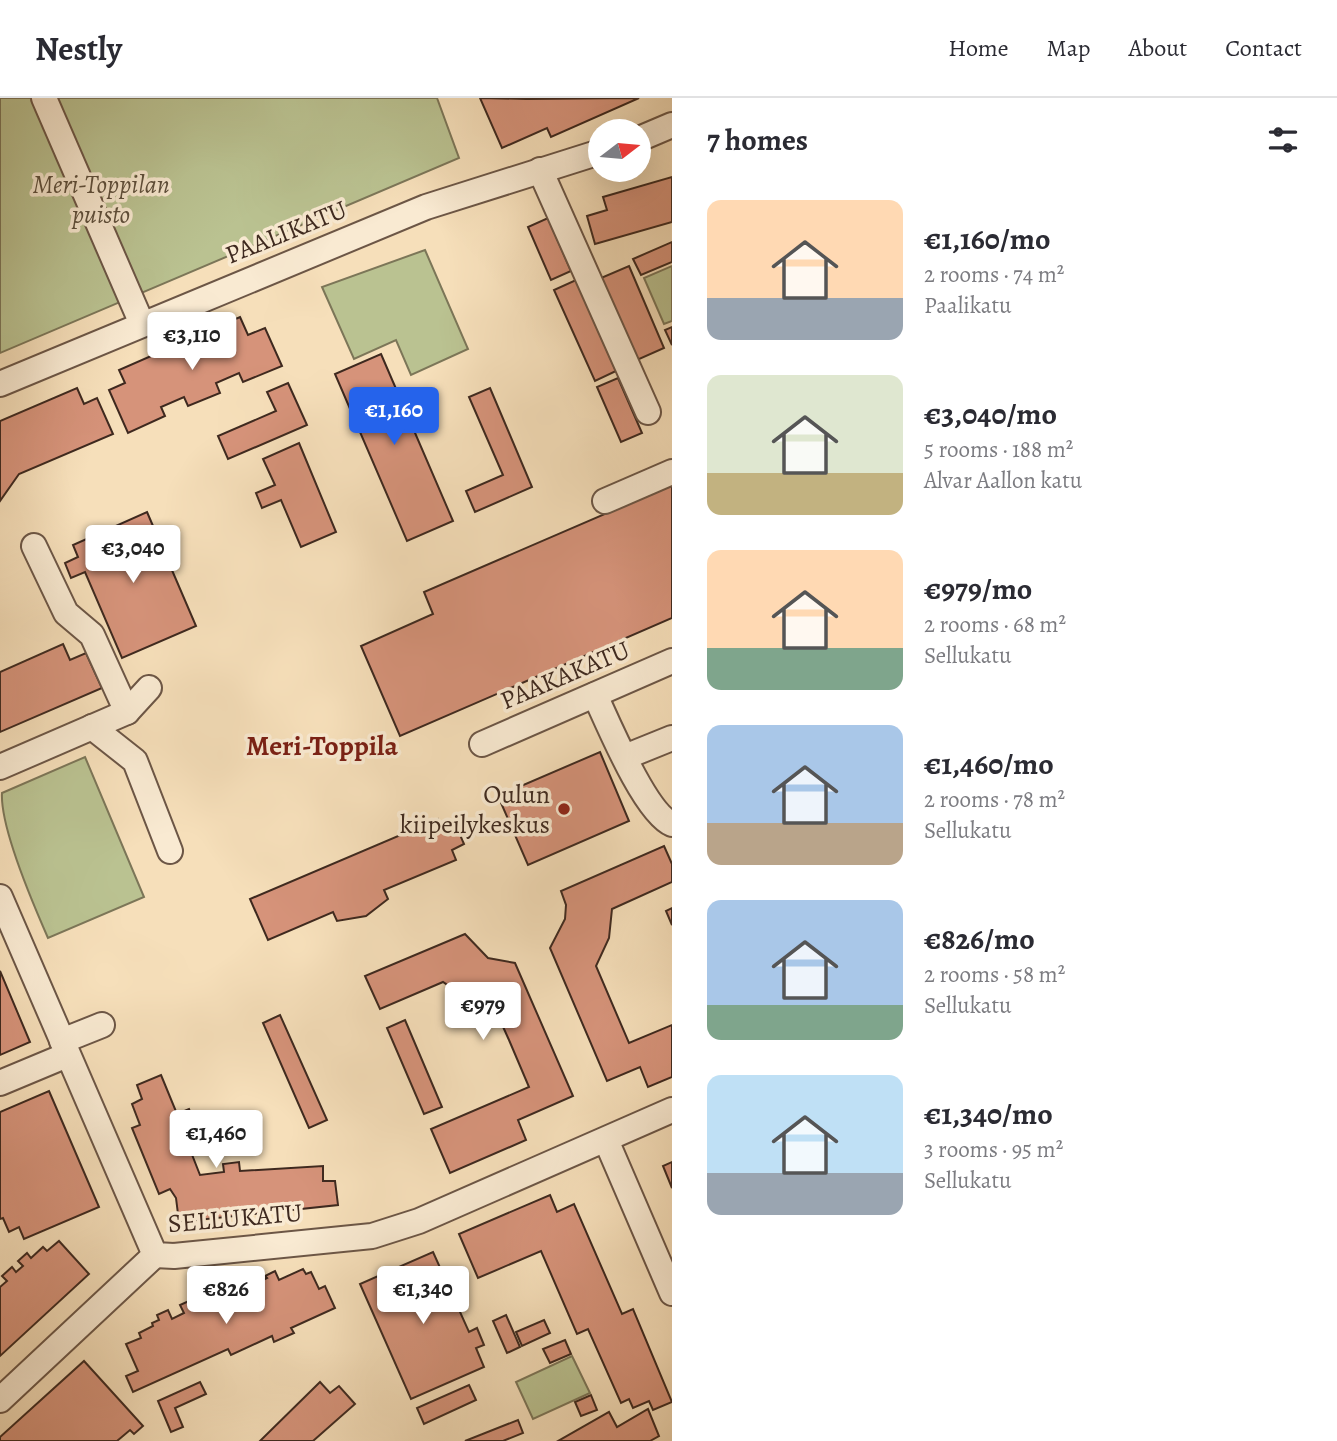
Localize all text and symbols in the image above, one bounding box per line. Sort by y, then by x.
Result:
text: Nestly [35,26,122,71]
text: Home [948,32,1009,64]
text: Map [1047,32,1091,64]
text: About [1129,32,1187,64]
text: Contact [1225,32,1302,64]
north arrow [588,119,651,182]
map controls [588,119,651,182]
text: 7 homes [707,120,808,160]
icon: filters [1264,121,1302,159]
park label: Meri-Toppilan puisto [32,167,170,232]
street label: PAALIKATU [220,192,352,272]
text: €1,160/mo [924,219,1050,259]
icon: home [763,228,847,312]
text: 2 rooms · 74 m² [924,259,1064,290]
text: Paalikatu [924,290,1011,321]
pin: €3,110 [135,313,249,372]
text: €3,110 [163,319,221,350]
pin: €1,160 [337,388,451,447]
text: €1,160 [365,394,423,425]
text: €3,040/mo [924,394,1057,434]
icon: home [763,403,847,487]
text: 5 rooms · 188 m² [924,434,1073,465]
text: Alvar Aallon katu [924,465,1082,496]
pin: €3,040 [76,526,190,585]
text: €3,040 [101,532,165,563]
text: €979/mo [924,569,1032,609]
icon: home [763,578,847,662]
text: 2 rooms · 68 m² [924,609,1066,640]
street label: PAAKAKATU [495,632,635,718]
text: Sellukatu [924,640,1011,671]
district label: Meri-Toppila [246,727,398,765]
text: €1,460/mo [924,744,1054,784]
icon: home [763,753,847,837]
place label: Oulun kiipeilykeskus [400,777,550,842]
text: 2 rooms · 78 m² [924,784,1065,815]
marker: Oulun kiipeilykeskus [556,801,572,817]
text: Sellukatu [924,815,1011,846]
text: €826/mo [924,919,1035,959]
icon: home [763,928,847,1012]
text: 2 rooms · 58 m² [924,959,1065,990]
pin: €979 [442,982,524,1042]
text: €979 [461,989,505,1020]
text: Sellukatu [924,990,1011,1021]
text: €1,340/mo [924,1094,1053,1134]
icon: home [763,1103,847,1187]
pin: €1,460 [159,1110,273,1170]
text: €1,460 [186,1117,246,1148]
text: 3 rooms · 95 m² [924,1134,1063,1165]
text: Sellukatu [924,1165,1011,1196]
street label: SELLUKATU [166,1195,304,1241]
pin: €826 [185,1266,267,1326]
pin: €1,340 [366,1266,480,1326]
text: €826 [203,1273,249,1304]
text: €1,340 [393,1273,453,1304]

